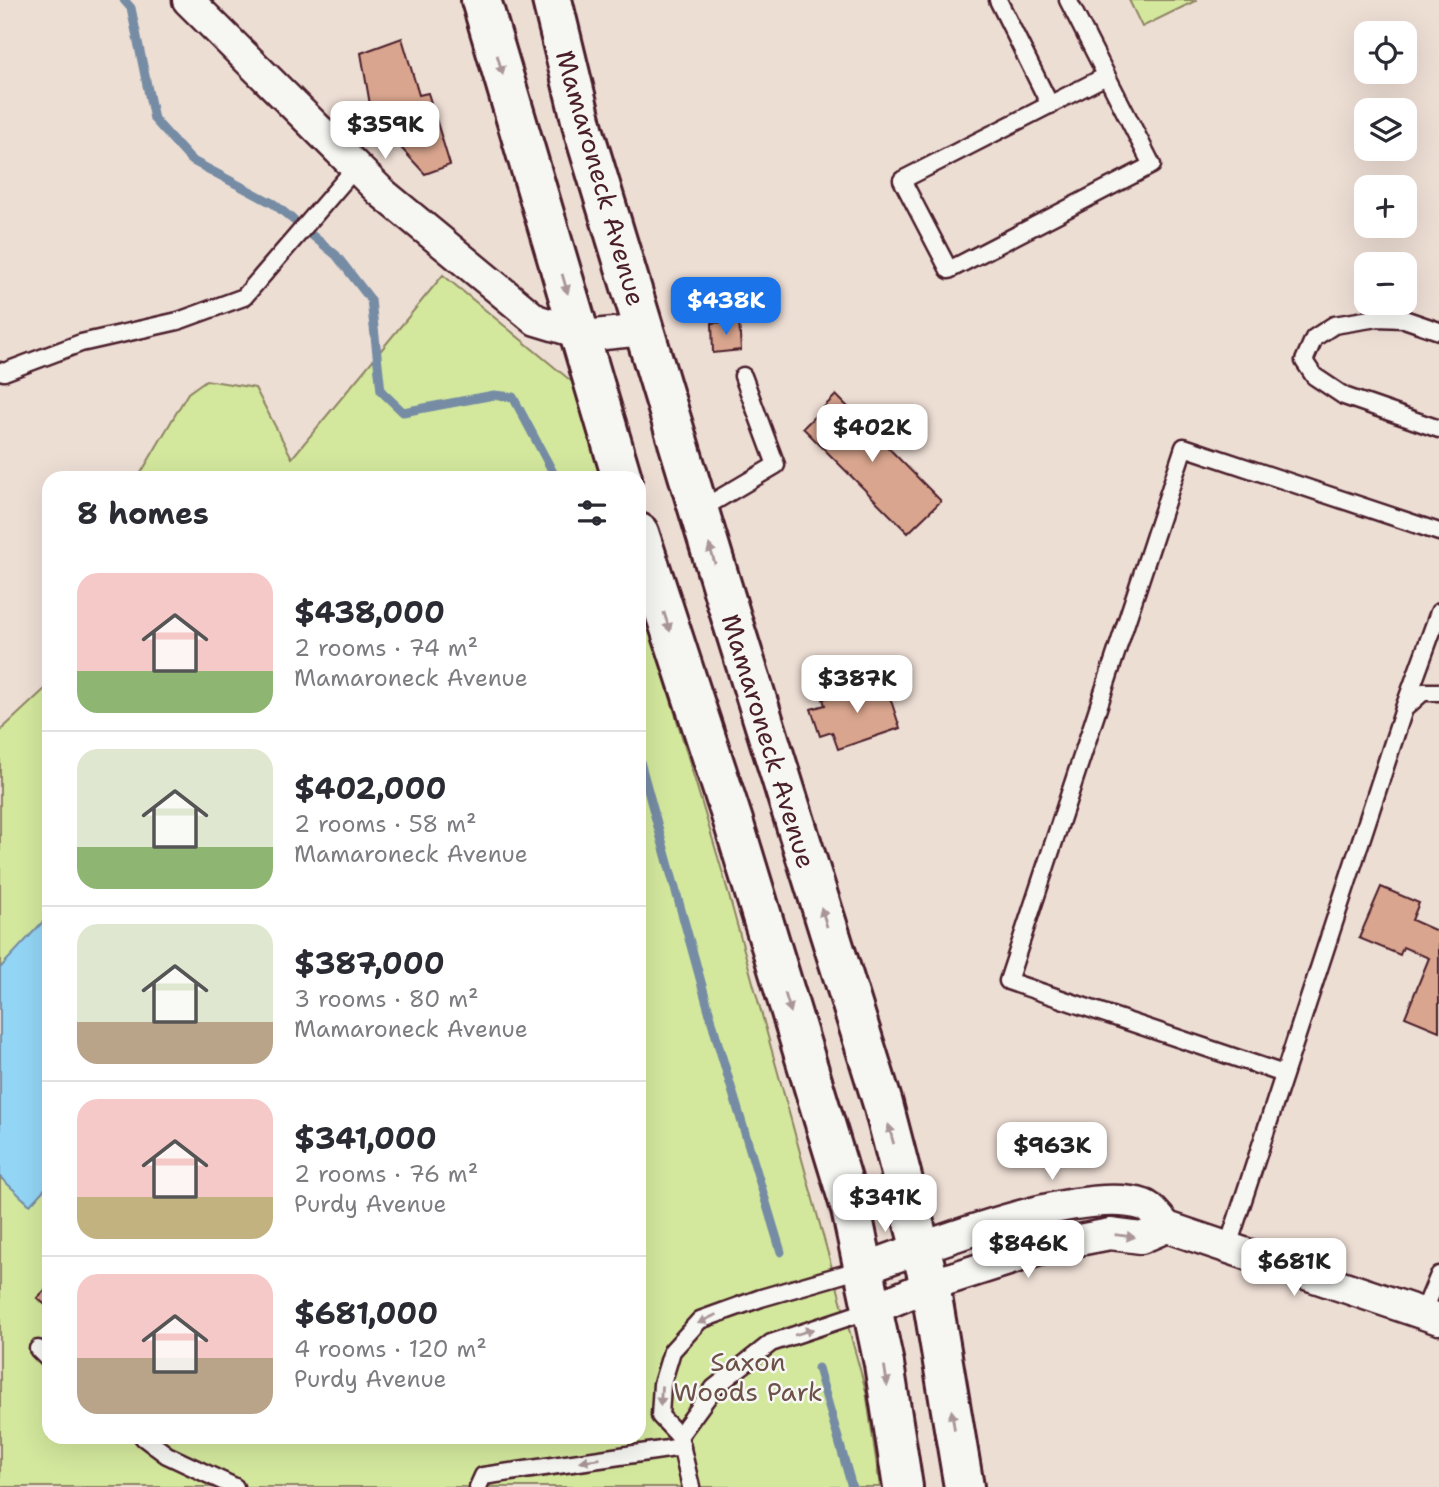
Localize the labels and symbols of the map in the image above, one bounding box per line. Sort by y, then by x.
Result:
street label: Mamaroneck Avenue [548,46,654,310]
one-way arrow [496,55,506,76]
pin: $359K [336,102,434,161]
one-way arrow [560,273,570,294]
pin: $438K [677,278,775,337]
pin: $402K [823,405,921,464]
one-way arrow [706,544,716,565]
street label: Mamaroneck Avenue [714,610,824,872]
one-way arrow [662,611,673,632]
pin: $387K [808,656,906,715]
one-way arrow [819,906,829,927]
one-way arrow [784,993,794,1014]
pin: $963K [1003,1122,1101,1182]
one-way arrow [885,1123,896,1145]
pin: $341K [836,1174,934,1234]
pin: $846K [979,1220,1077,1280]
one-way arrow [1114,1230,1136,1241]
pin: $681K [1245,1238,1343,1298]
one-way arrow [697,1313,717,1324]
one-way arrow [794,1326,815,1337]
park label: Saxon Woods Park [673,1344,823,1409]
one-way arrow [881,1365,892,1387]
one-way arrow [656,1386,667,1408]
one-way arrow [947,1408,958,1430]
one-way arrow [579,1455,601,1466]

